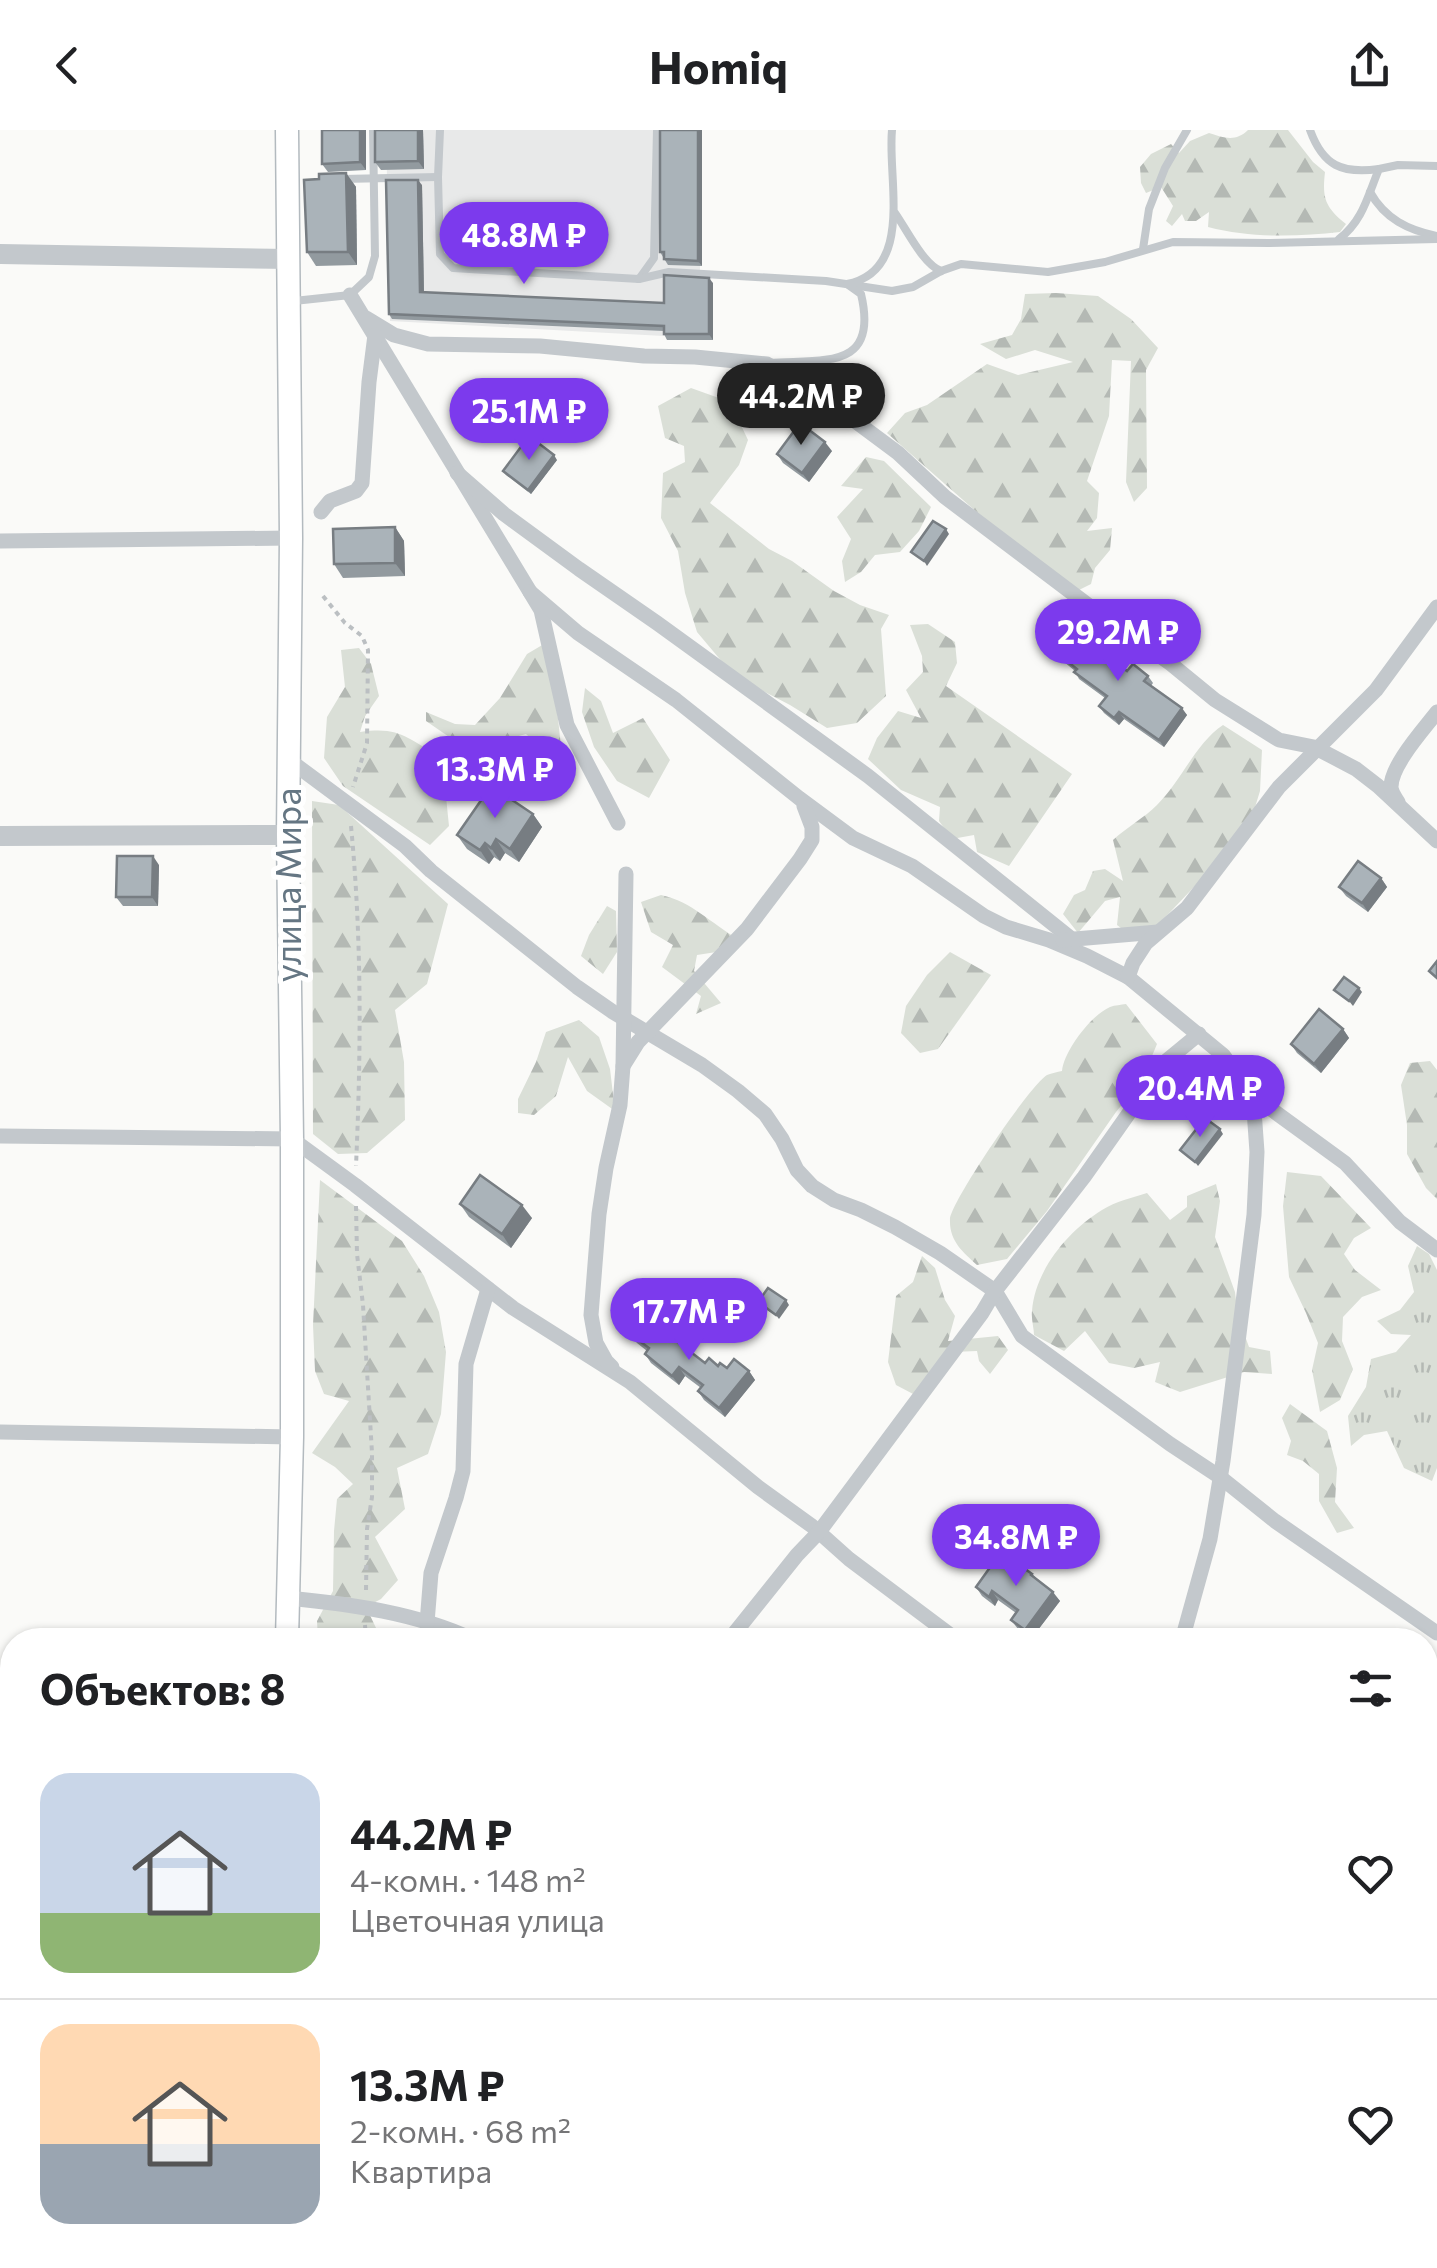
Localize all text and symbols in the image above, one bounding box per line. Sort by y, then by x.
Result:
icon: back [40,38,95,93]
text: Homiq [649,38,788,93]
icon: share [1342,38,1397,93]
pin: 48.8M ₽ [432,202,616,287]
text: 48.8M ₽ [462,214,586,254]
pin: 44.2M ₽ [709,363,893,448]
text: 44.2M ₽ [739,375,863,415]
pin: 25.1M ₽ [437,378,621,463]
text: 25.1M ₽ [471,390,587,430]
pin: 29.2M ₽ [1026,599,1210,684]
text: 29.2M ₽ [1057,611,1179,651]
pin: 13.3M ₽ [403,736,587,821]
text: 13.3M ₽ [436,748,554,788]
street label: улица Мира [265,788,308,982]
pin: 20.4M ₽ [1108,1055,1292,1140]
text: 20.4M ₽ [1138,1067,1262,1107]
pin: 17.7M ₽ [597,1278,781,1363]
text: 17.7M ₽ [632,1290,746,1330]
pin: 34.8M ₽ [924,1504,1108,1589]
text: 34.8M ₽ [954,1516,1078,1556]
icon: filters [1343,1661,1398,1716]
text: Объектов: 8 [40,1662,285,1714]
text: 44.2M ₽ [350,1807,513,1859]
icon: home [120,1813,240,1933]
icon: heart [1343,1846,1398,1901]
text: 4-комн. · 148 m² [350,1859,586,1899]
text: Цветочная улица [350,1899,605,1939]
text: 13.3M ₽ [350,2058,505,2110]
icon: home [120,2064,240,2184]
icon: heart [1343,2097,1398,2152]
text: 2-комн. · 68 m² [350,2110,571,2150]
text: Квартира [350,2150,492,2190]

